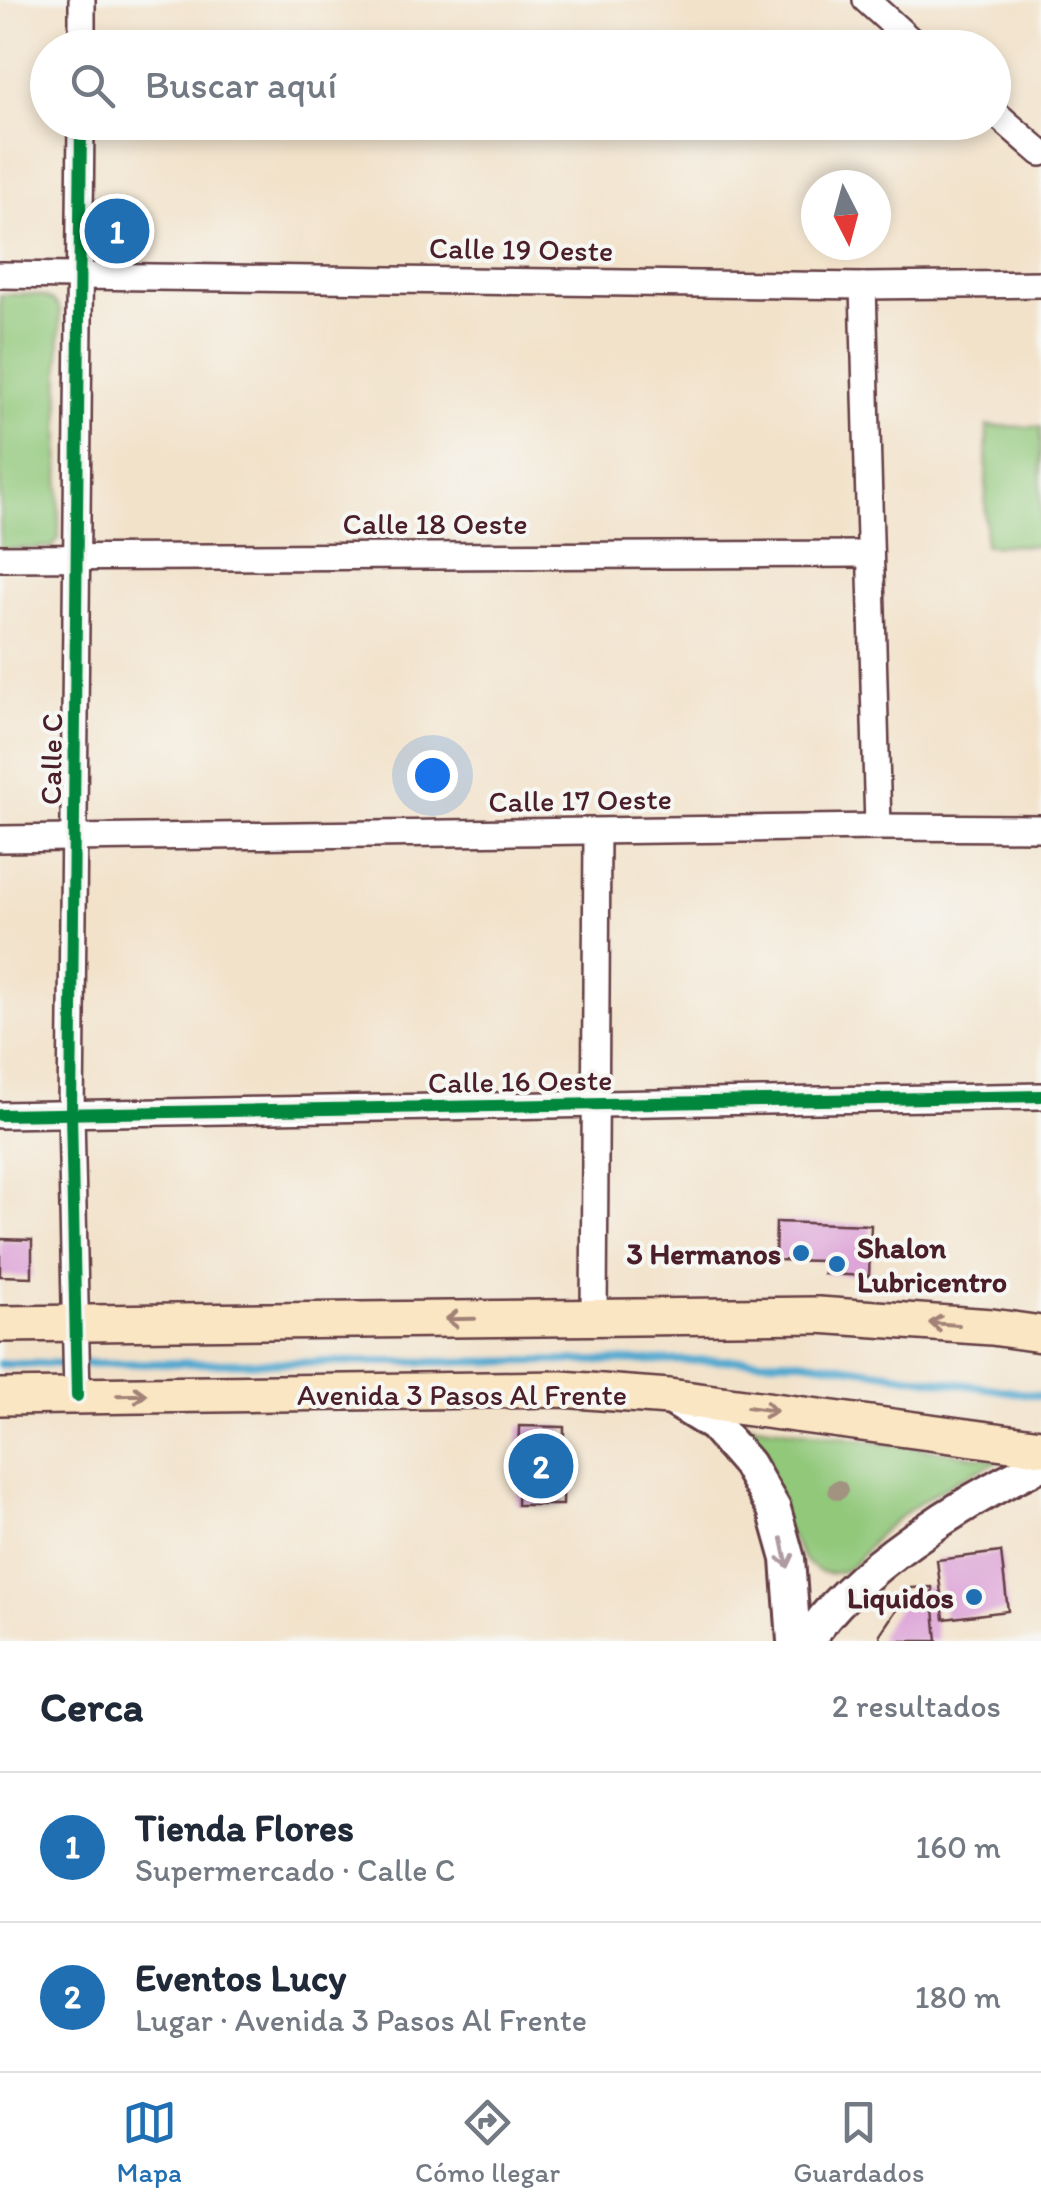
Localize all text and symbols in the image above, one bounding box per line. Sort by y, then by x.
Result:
search box [30,30,1011,140]
icon: search [65,58,120,113]
text: Buscar aquí [145,62,337,108]
north arrow [801,170,891,260]
pin: 1 [84,194,150,268]
street label: Calle 19 Oeste [429,229,613,269]
street label: Calle 18 Oeste [342,505,528,542]
street label: Calle C [32,713,70,805]
your location [407,750,458,801]
street label: Calle 17 Oeste [488,780,672,820]
street label: Calle 16 Oeste [427,1061,613,1101]
place label: Shalon Lubricentro [857,1229,1007,1300]
place label: 3 Hermanos [626,1235,781,1272]
marker: 3 Hermanos [790,1242,812,1264]
marker: Shalon Lubricentro [826,1253,848,1275]
one-way arrow [445,1310,478,1328]
one-way arrow [929,1314,961,1333]
street label: Avenida 3 Pasos Al Frente [297,1376,627,1413]
one-way arrow [116,1386,148,1404]
one-way arrow [745,1400,778,1419]
pin: 2 [508,1428,574,1504]
one-way arrow [777,1536,796,1568]
place label: Liquidos [847,1579,954,1616]
marker: Liquidos [963,1586,985,1608]
text: Cerca [40,1681,144,1732]
text: 2 resultados [832,1687,1001,1725]
text: Tienda Flores [135,1805,354,1851]
text: 1 [65,1828,80,1866]
text: 160 m [915,1828,1001,1866]
text: Supermercado · Calle C [135,1851,455,1889]
text: Eventos Lucy [135,1955,346,2001]
text: 2 [64,1978,81,2016]
text: 180 m [915,1978,1001,2016]
text: Lugar · Avenida 3 Pasos Al Frente [135,2001,587,2039]
tab: Mapa [117,2095,182,2189]
tab: Cómo llegar [415,2095,560,2189]
tab: Guardados [793,2095,924,2189]

